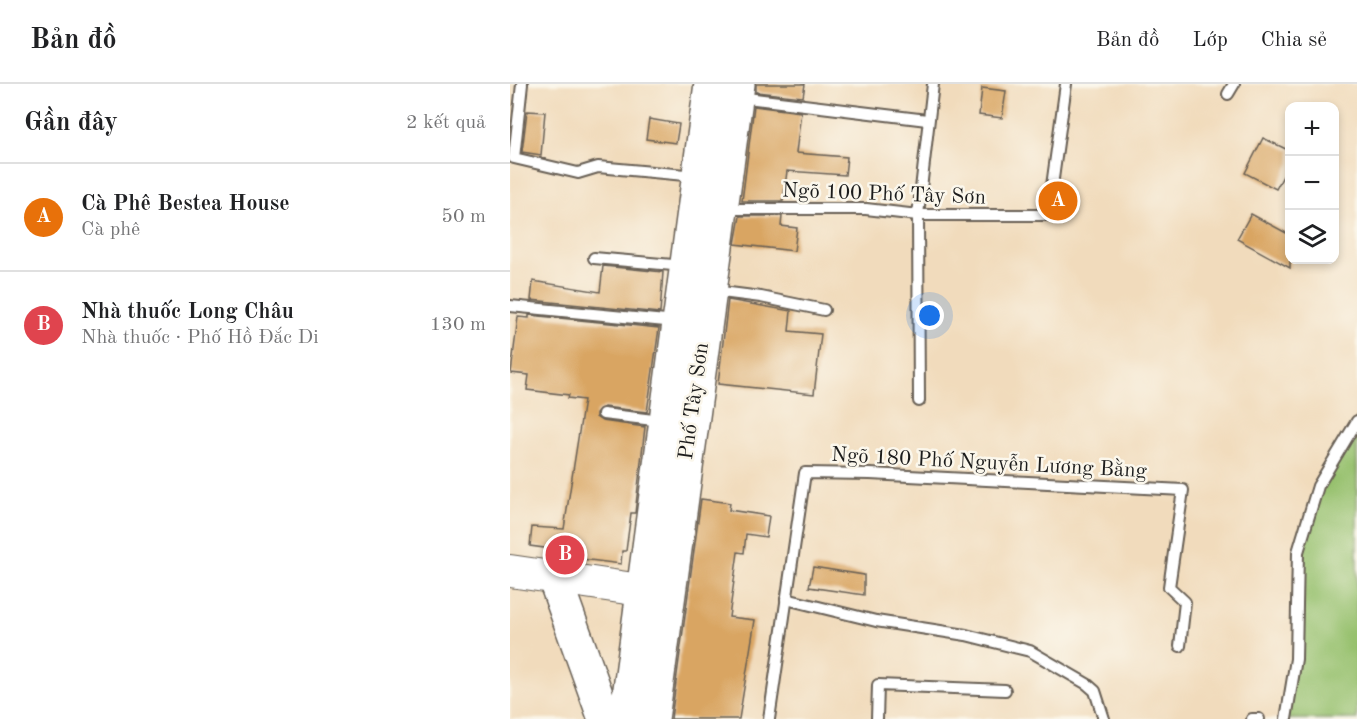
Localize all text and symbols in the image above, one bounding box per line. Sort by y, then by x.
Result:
text: Bản đồ [30,27,117,55]
text: Bản đồ [1096,30,1159,51]
text: Lớp [1192,30,1228,51]
text: Chia sẻ [1261,30,1327,51]
map controls [1285,102,1339,264]
button: + [1285,102,1339,156]
text: Gần đây [24,110,118,136]
text: 2 kết quả [406,113,486,133]
button: − [1285,156,1339,210]
pin: A [1038,178,1078,224]
street label: Ngõ 100 Phố Tây Sơn [781,179,986,209]
text: Cà Phê Bestea House [81,193,290,215]
text: A [36,207,51,227]
text: 50 m [441,207,486,227]
button: layers [1285,210,1339,264]
text: Cà phê [81,220,140,240]
text: Nhà thuốc Long Châu [81,301,294,323]
your location [915,301,944,330]
text: B [36,315,51,335]
text: 130 m [430,315,486,335]
text: Nhà thuốc · Phố Hồ Đắc Di [81,328,319,348]
street label: Phố Tây Sơn [675,341,713,461]
street label: Ngõ 180 Phố Nguyễn Lương Bằng [830,443,1148,482]
pin: B [546,532,584,578]

